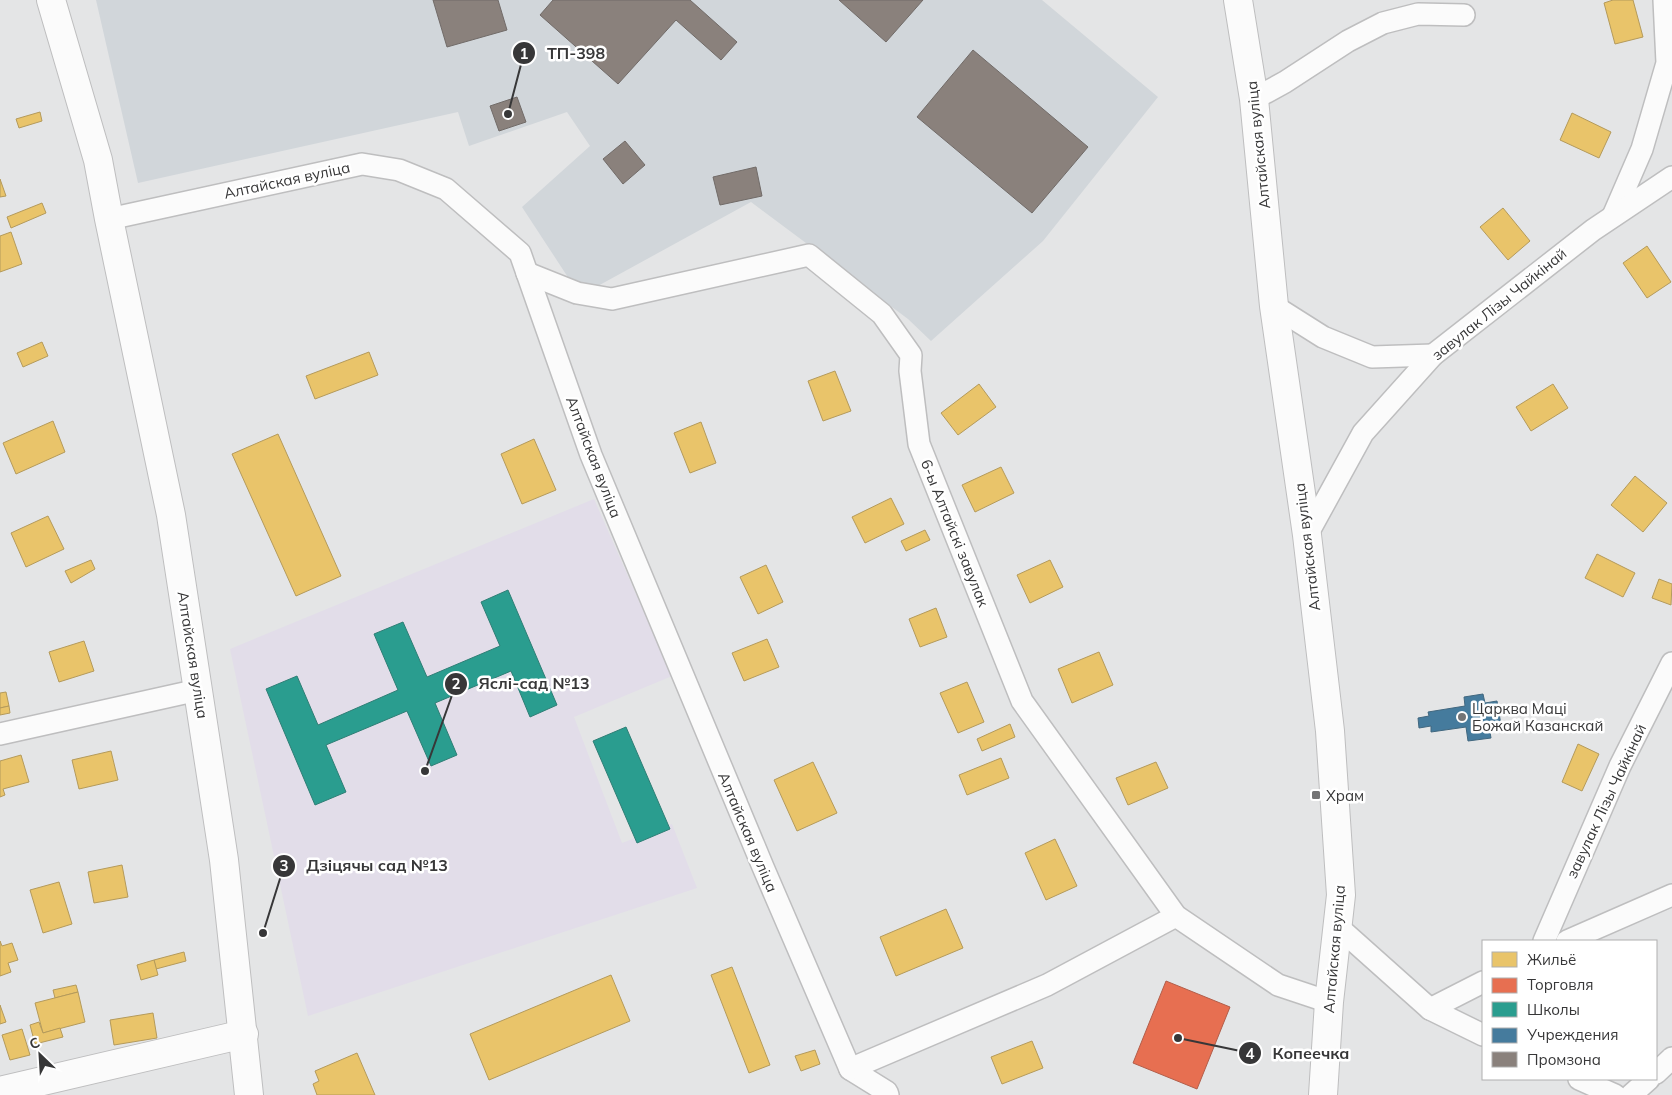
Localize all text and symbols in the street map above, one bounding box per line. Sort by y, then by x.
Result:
callout: ТП-398 [512,38,615,69]
text: ТП-398 [547,43,605,63]
text: 1 [519,44,529,63]
street label: Алтайская вуліца [1242,80,1274,210]
street label: Алтайская вуліца [222,157,352,203]
street label: завулак Лізы Чайкінай [1428,244,1570,364]
street label: Алтайская вуліца [562,394,626,520]
street label: 6-ы Алтайскі завулак [917,456,994,610]
street label: Алтайская вуліца [1290,482,1324,612]
street label: Алтайская вуліца [174,590,212,720]
callout: Яслі-сад №13 [444,668,600,699]
text: Яслі-сад №13 [479,673,589,693]
text: 2 [451,674,461,693]
place label: Царква Маці Божай Казанскай [1472,699,1603,735]
marker: Царква Маці Божай Казанскай [1456,711,1468,723]
street label: завулак Лізы Чайкінай [1562,721,1650,881]
street label: Алтайская вуліца [714,769,782,895]
place label: Храм [1326,786,1364,805]
marker: Храм [1310,789,1322,801]
callout: Дзіцячы сад №13 [271,850,458,881]
text: Дзіцячы сад №13 [306,855,448,875]
text: 3 [279,856,289,875]
street label: Алтайская вуліца [1319,884,1349,1014]
legend [1482,940,1657,1080]
text: Жильё [1527,950,1576,969]
text: Торговля [1527,975,1594,994]
text: Школы [1527,1000,1580,1019]
text: Учреждения [1526,1025,1619,1044]
north arrow [15,1030,65,1080]
text: С [26,1033,43,1053]
callout: Копеечка [1237,1038,1359,1069]
text: Копеечка [1272,1043,1350,1063]
text: 4 [1245,1044,1255,1063]
text: Промзона [1527,1050,1601,1069]

